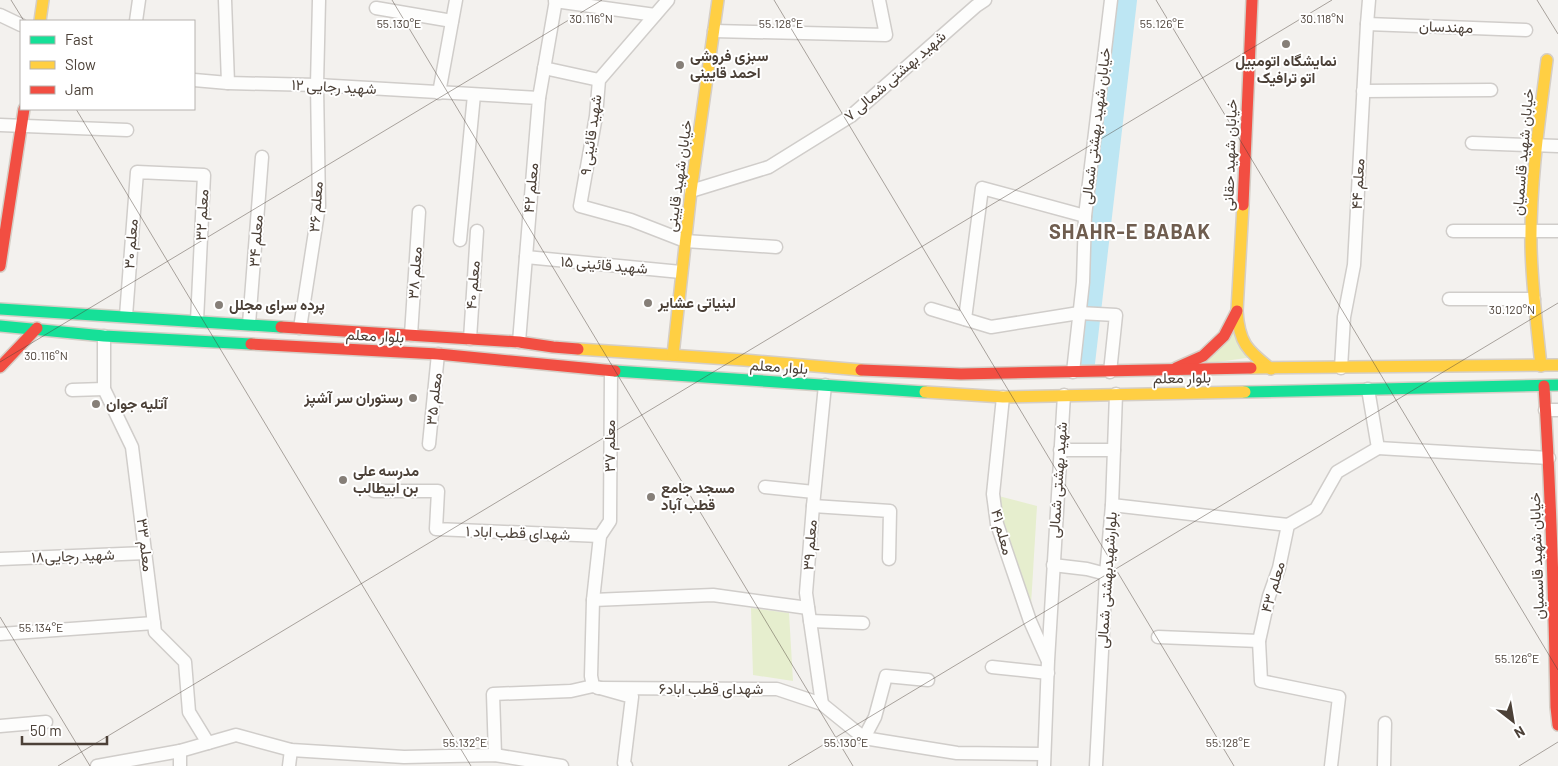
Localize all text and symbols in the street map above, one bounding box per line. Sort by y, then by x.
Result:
text: 30.116°N [569,11,613,25]
text: 30.118°N [1300,11,1344,25]
text: 55.130°E [377,16,421,30]
text: 55.128°E [759,16,803,30]
text: 55.126°E [1140,16,1184,30]
street label: مهندسان [1418,16,1474,37]
legend [20,20,195,110]
street label: شهید بهشتی شمالی ۷ [840,26,950,126]
text: Fast [65,30,93,48]
marker: نمایشگاه اتومبیل اتو ترافیک [1280,38,1292,50]
place label: سبزی فروشی احمد قایینی [690,46,769,82]
street label: خیابان شهید بهشتی شمالی [1076,47,1116,205]
place label: نمایشگاه اتومبیل اتو ترافیک [1235,51,1337,87]
text: Slow [65,55,96,73]
marker: سبزی فروشی احمد قایینی [674,59,686,71]
street label: شهید رجایی ۱۲ [291,75,377,99]
text: Jam [65,80,94,98]
street label: خیابان شهید قاسمیان [1507,88,1538,216]
street label: شهید قائینی ۹ [575,93,607,177]
street label: خیابان شهید حقانی [1218,99,1242,211]
street label: خیابان شهید قایینی [661,119,697,233]
street label: معلم ۴۴ [1347,158,1369,210]
street label: معلم ۴۲ [519,162,543,214]
street label: معلم ۳۶ [304,181,328,233]
street label: معلم ۳۲ [191,189,213,241]
street label: معلم ۳۴ [244,214,268,268]
street label: معلم ۳۰ [119,218,143,270]
district label: SHAHR-E BABAK [1049,219,1211,243]
street label: معلم ۳۸ [403,246,427,300]
street label: شهید قائینی ۱۵ [560,251,649,279]
street label: معلم ۴۰ [461,260,485,310]
place label: لبنیاتی عشایر [657,293,736,312]
place label: پرده سرای مجلل [229,295,325,315]
marker: لبنیاتی عشایر [642,297,654,309]
marker: پرده سرای مجلل [213,299,225,311]
text: 30.120°N [1489,302,1535,316]
street label: بلوار معلم [345,324,405,348]
text: 30.116°N [24,348,68,362]
street label: بلوار معلم [749,355,809,379]
street label: بلوار معلم [1153,367,1211,389]
street label: معلم ۳۵ [421,372,447,426]
place label: رستوران سر آشپز [303,388,403,408]
marker: رستوران سر آشپز [407,392,419,404]
place label: آتلیه جوان [106,394,169,413]
marker: آتلیه جوان [90,398,102,410]
street label: معلم ۳۷ [600,420,620,472]
street label: شهید بهشتی شمالی [1044,421,1072,539]
place label: مدرسه علی بن ابیطالب [353,461,419,497]
marker: مدرسه علی بن ابیطالب [337,474,349,486]
place label: مسجد جامع قطب آباد [661,478,735,514]
marker: مسجد جامع قطب آباد [645,491,657,503]
street label: خیابان شهید قاسمیان [1525,492,1548,620]
street label: معلم ۴۱ [986,507,1018,557]
street label: بلوارشهیدبهشتی شمالی [1092,511,1122,649]
street label: معلم ۳۳ [132,517,158,573]
street label: معلم ۳۹ [798,519,822,571]
street label: شهدای قطب اباد ۱ [465,521,571,545]
street label: شهید رجایی۱۸ [31,545,115,567]
street label: معلم ۴۳ [1256,559,1290,615]
text: 55.134°E [19,620,63,634]
text: 55.126°E [1495,651,1539,665]
street label: شهدای قطب اباد۶ [659,679,763,699]
north arrow [1488,696,1538,746]
scale bar [22,714,108,746]
text: 50 m [30,721,62,739]
text: N [1512,723,1528,742]
text: 55.132°E [443,735,487,749]
text: 55.130°E [824,735,868,749]
text: 55.128°E [1206,735,1250,749]

